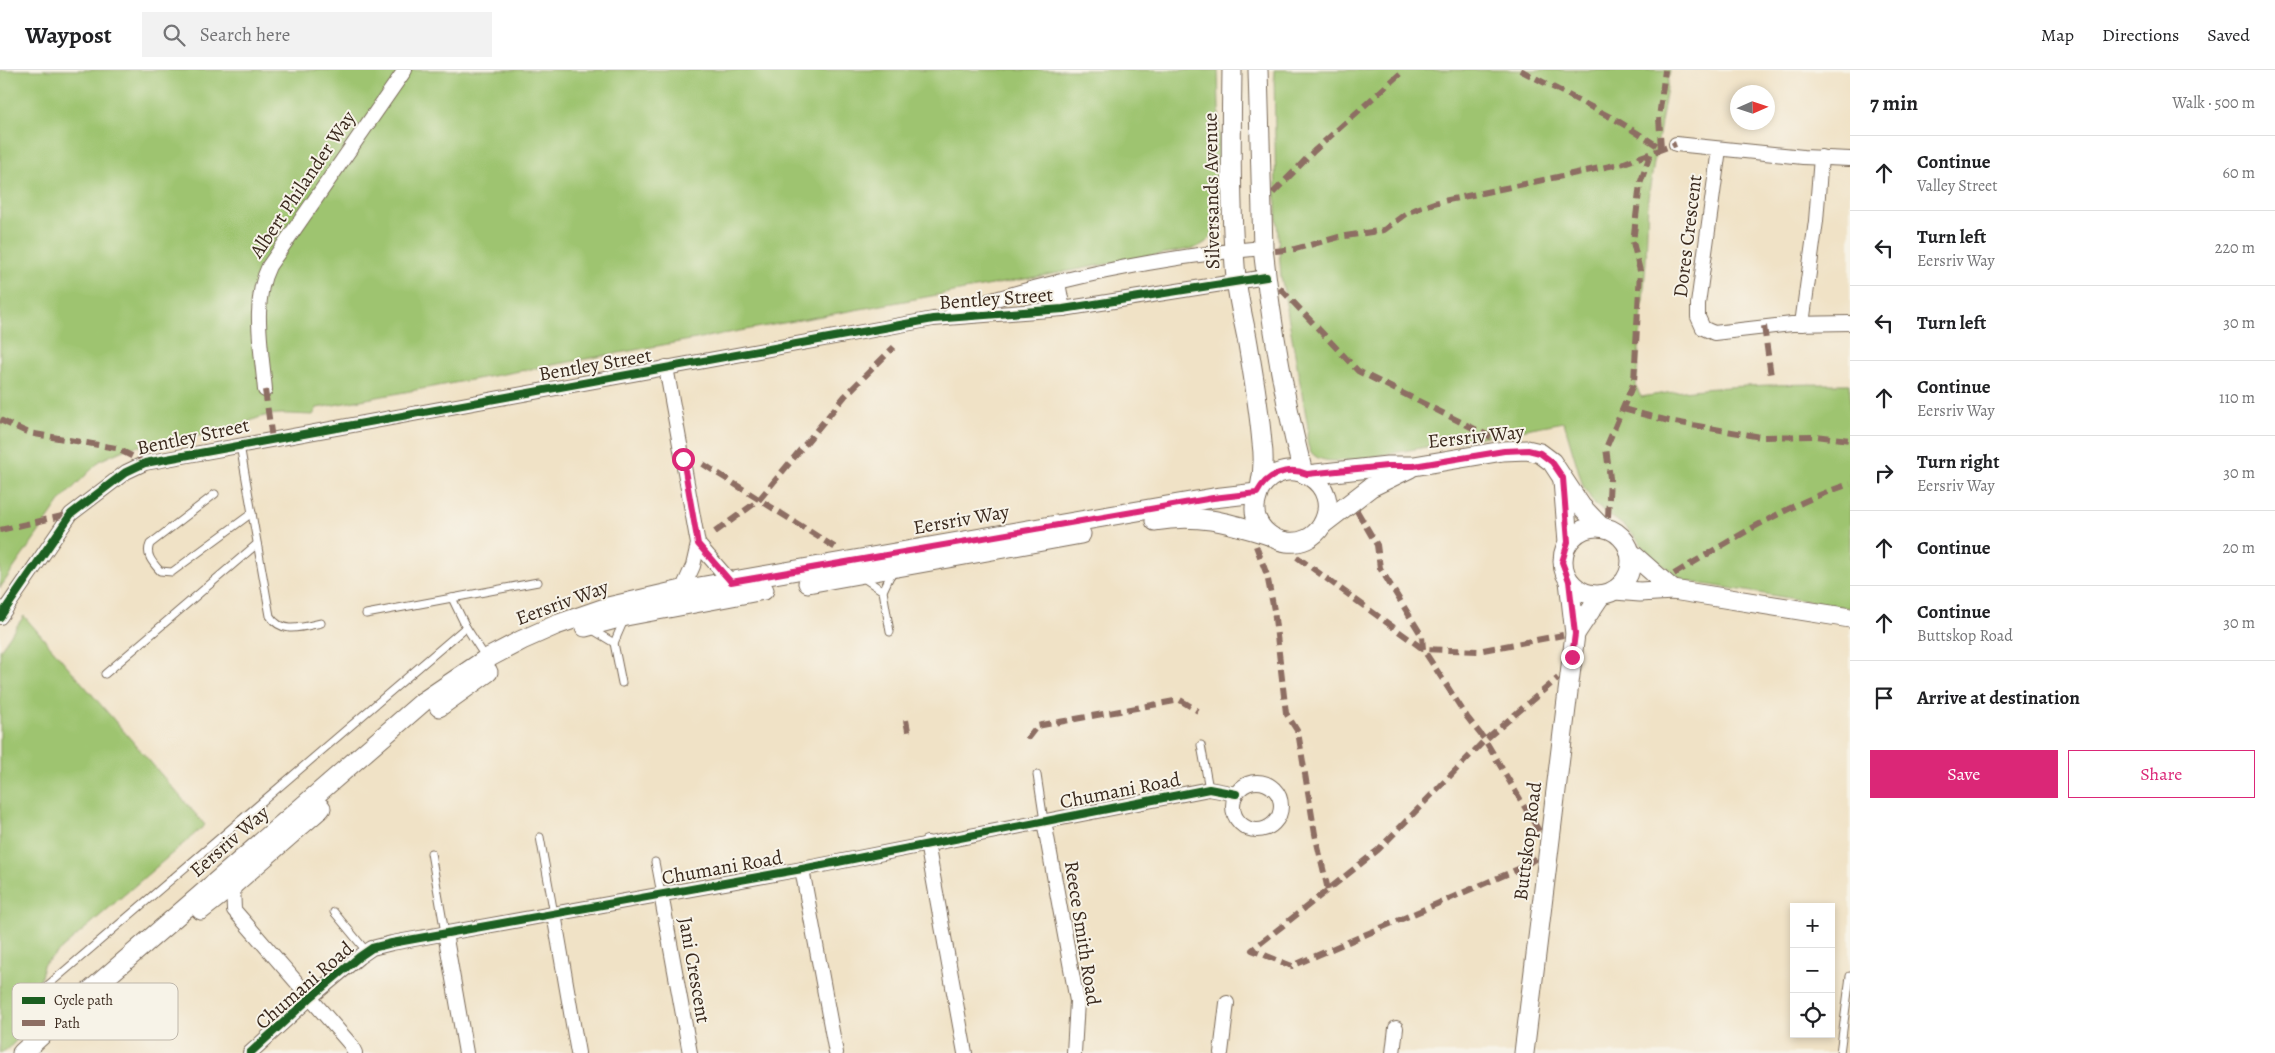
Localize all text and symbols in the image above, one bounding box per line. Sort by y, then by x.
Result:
search box [142,12,492,57]
text: Waypost [25,19,112,51]
icon: search [160,21,188,49]
text: Search here [200,22,290,48]
text: Map [2041,23,2074,47]
text: Directions [2102,23,2179,47]
text: Saved [2207,23,2250,47]
north arrow [1730,85,1775,130]
text: 7 min [1870,89,1918,117]
text: Walk · 500 m [2172,92,2255,114]
street label: Albert Philander Way [243,104,362,264]
street label: Silversands Avenue [1197,112,1226,270]
text: Continue [1917,149,1991,175]
icon: ahead [1870,159,1898,187]
text: 60 m [2223,162,2255,184]
street label: Dores Crescent [1667,173,1708,299]
text: Valley Street [1917,175,1998,197]
text: Turn left [1917,224,1986,250]
icon: left [1870,234,1898,262]
text: 220 m [2215,237,2255,259]
text: Eersriv Way [1917,250,1995,272]
street label: Bentley Street [938,281,1054,316]
icon: left [1870,309,1898,337]
text: Turn left [1917,310,1986,336]
text: 30 m [2223,312,2255,334]
street label: Bentley Street [537,341,654,388]
text: Continue [1917,374,1991,400]
icon: ahead [1870,384,1898,412]
text: 110 m [2219,387,2255,409]
text: Eersriv Way [1917,400,1995,422]
street label: Bentley Street [134,411,252,462]
street label: Eersriv Way [1426,418,1527,455]
route start [672,448,695,471]
text: Turn right [1917,449,1999,475]
icon: right [1870,459,1898,487]
text: 30 m [2223,462,2255,484]
text: Eersriv Way [1917,475,1995,497]
street label: Eersriv Way [911,498,1012,541]
icon: ahead [1870,534,1898,562]
text: Continue [1917,535,1991,561]
text: 20 m [2222,537,2255,559]
street label: Eersriv Way [512,573,613,632]
text: Continue [1917,599,1991,625]
icon: ahead [1870,609,1898,637]
text: 30 m [2223,612,2255,634]
text: Buttskop Road [1917,625,2013,647]
route end [1561,646,1584,669]
icon: arrive [1870,684,1898,712]
text: Arrive at destination [1917,685,2080,711]
button: Save [1870,750,2058,798]
button: Share [2068,750,2255,798]
street label: Chumani Road [1058,766,1183,815]
street label: Buttskop Road [1507,780,1548,902]
street label: Eersriv Way [184,799,276,883]
street label: Chumani Road [660,844,785,891]
street label: Reece Smith Road [1058,859,1107,1008]
map controls [1790,903,1835,1038]
button: + [1790,903,1835,948]
street label: Jani Crescent [672,915,717,1026]
street label: Chumani Road [249,935,359,1036]
button: − [1790,948,1835,993]
legend [12,983,178,1040]
text: Cycle path [54,991,114,1010]
button: locate [1790,993,1835,1038]
text: Path [54,1014,81,1033]

